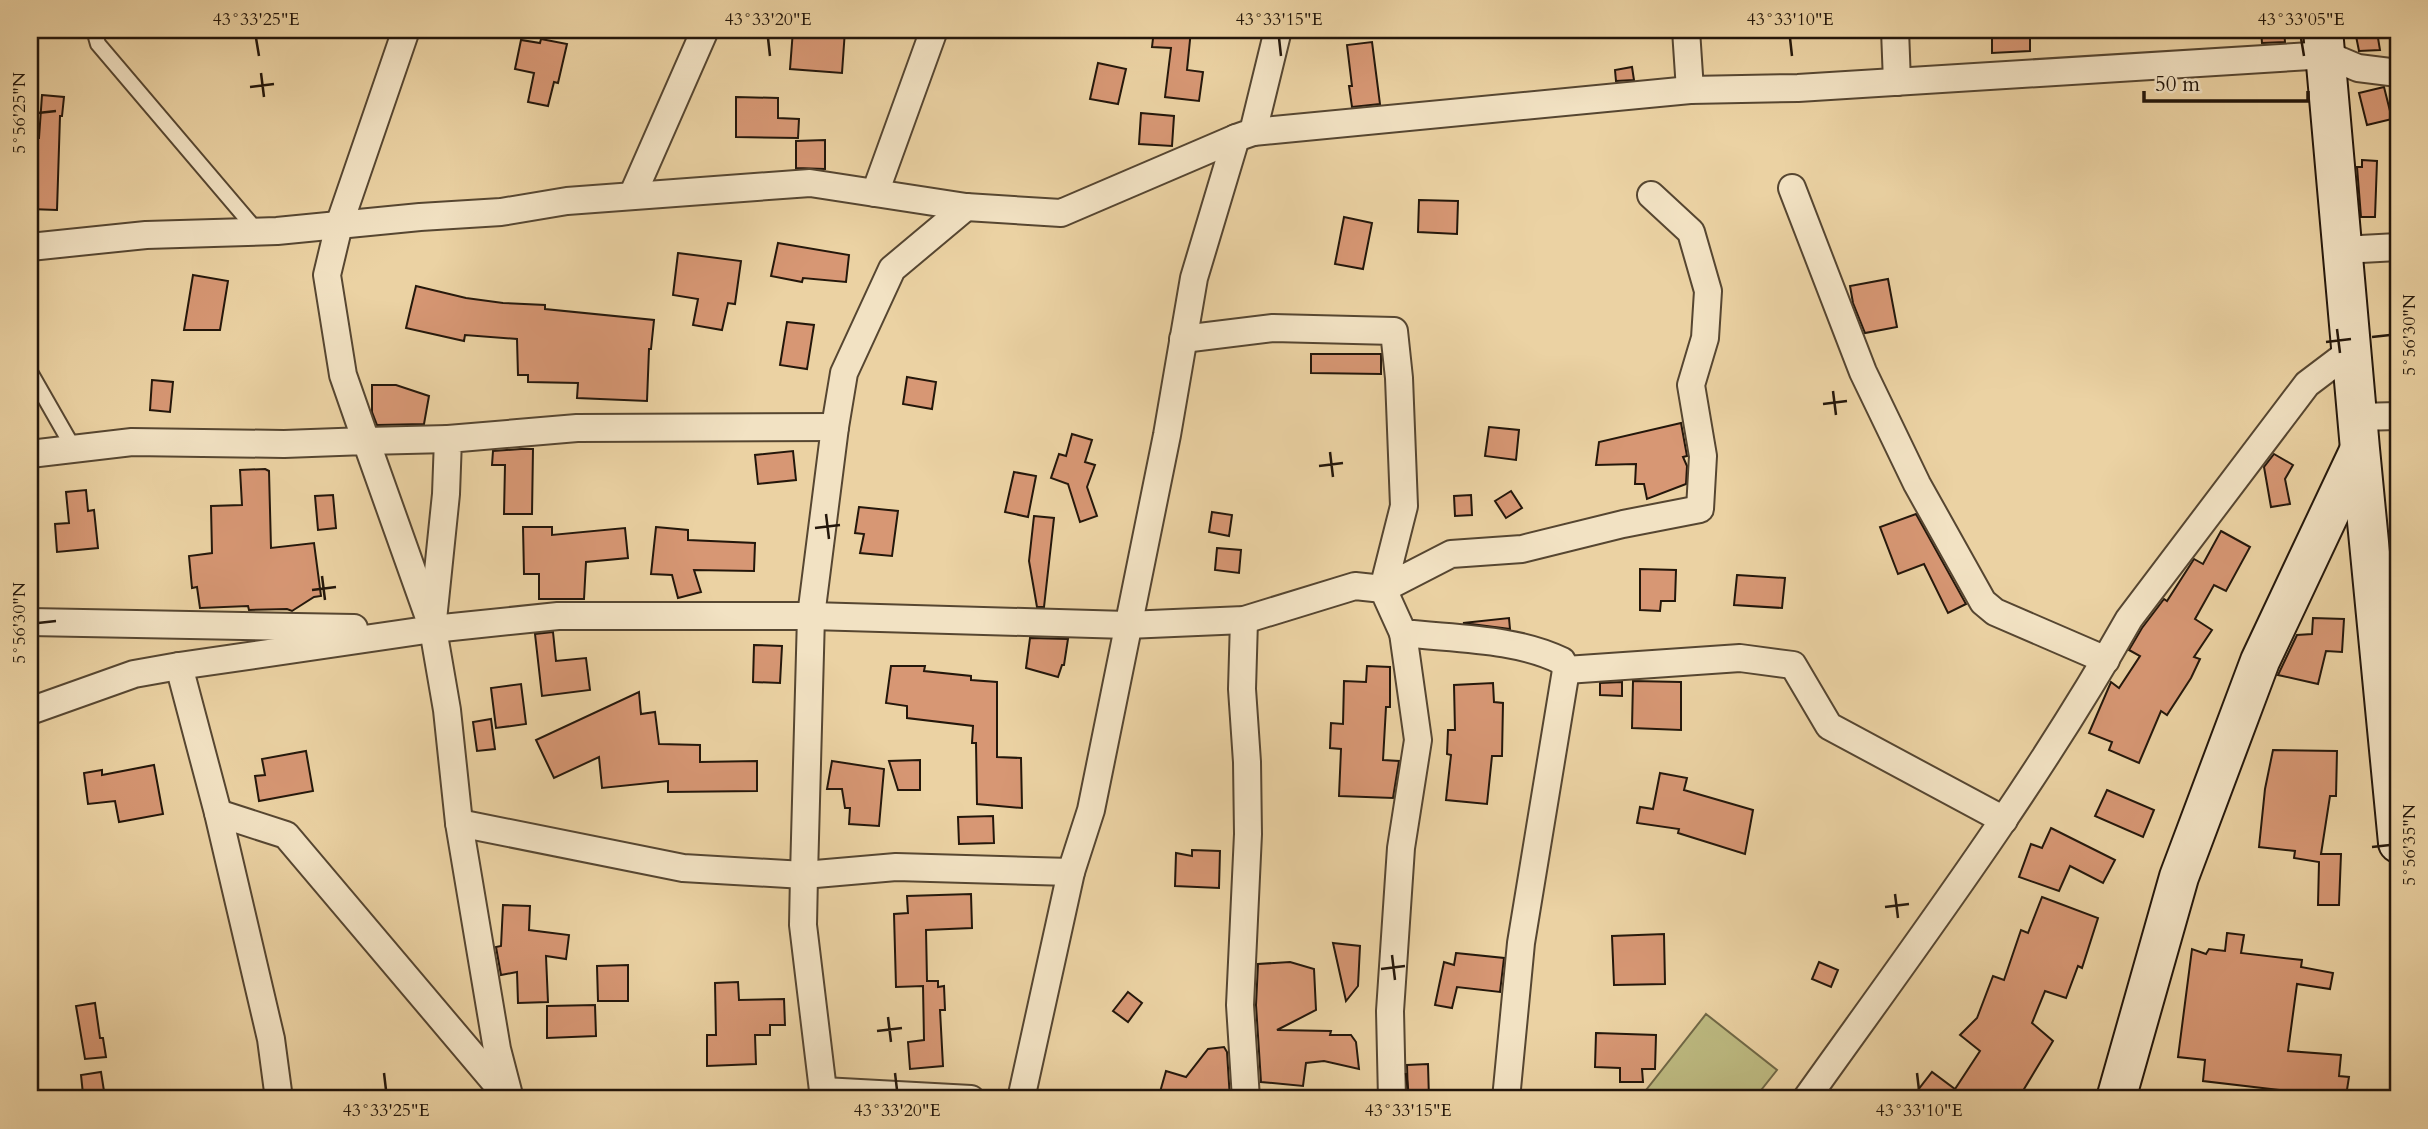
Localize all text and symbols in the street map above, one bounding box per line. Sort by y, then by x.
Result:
text: 43°33'25"E [212,7,300,32]
text: 43°33'20"E [724,7,812,32]
text: 43°33'15"E [1235,7,1323,32]
text: 43°33'10"E [1746,7,1834,32]
text: 43°33'05"E [2257,7,2345,32]
scale bar [2144,60,2309,104]
text: 50 m [2155,70,2200,99]
text: 5°56'25"N [7,71,32,154]
text: 5°56'30"N [2397,293,2422,376]
text: 5°56'30"N [7,581,32,664]
text: 5°56'35"N [2397,803,2422,886]
text: 43°33'25"E [342,1098,430,1123]
text: 43°33'20"E [853,1098,941,1123]
text: 43°33'15"E [1364,1098,1452,1123]
text: 43°33'10"E [1875,1098,1963,1123]

